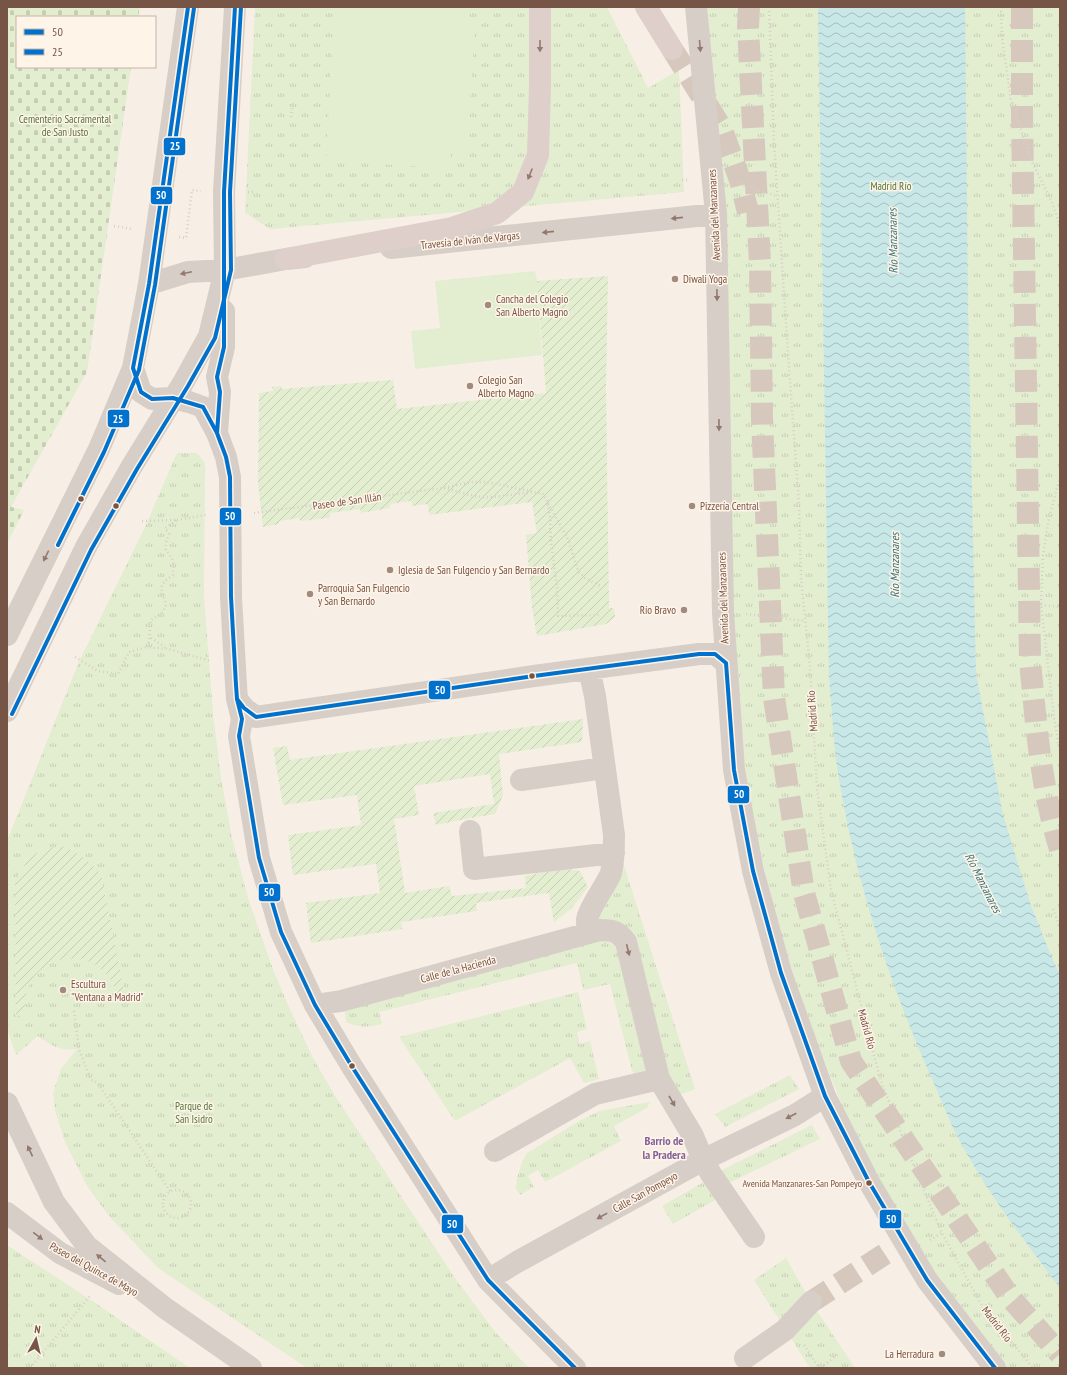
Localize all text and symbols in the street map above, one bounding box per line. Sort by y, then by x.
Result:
legend [16,16,156,68]
text: 50 [52,24,63,39]
one-way arrow [537,40,543,53]
one-way arrow [697,40,703,52]
text: 25 [52,44,63,59]
park label: Cementerio Sacramental de San Justo [19,112,112,139]
line badge: 25 [163,137,186,156]
text: 25 [170,139,180,153]
one-way arrow [526,169,532,181]
street label: Avenida del Manzanares [705,169,723,261]
park label: Madrid Río [870,179,912,193]
line badge: 50 [150,186,173,205]
text: 50 [156,188,166,202]
water label: Río Manzanares [884,206,901,274]
one-way arrow [671,215,683,221]
street label: Travesía de Iván de Vargas [420,228,520,252]
one-way arrow [542,228,554,235]
one-way arrow [180,271,192,277]
place label: Diwali Yoga [683,272,727,286]
marker: Diwali Yoga [670,274,680,284]
one-way arrow [714,289,720,302]
place label: Cancha del Colegio San Alberto Magno [496,292,568,319]
marker: Cancha del Colegio San Alberto Magno [483,300,493,310]
place label: Colegio San Alberto Magno [478,373,534,400]
marker: Colegio San Alberto Magno [465,381,475,391]
line badge: 25 [107,409,130,428]
text: 25 [113,412,123,426]
one-way arrow [716,419,722,432]
street label: Paseo de San Illán [312,489,382,513]
unlabelled marker [76,494,86,504]
place label: Pizzería Central [700,499,759,513]
unlabelled marker [111,501,121,511]
marker: Pizzería Central [687,501,697,511]
line badge: 50 [219,507,242,526]
text: 50 [225,509,235,523]
water label: Río Manzanares [887,530,902,598]
one-way arrow [43,550,50,561]
street label: Avenida del Manzanares [714,552,732,644]
place label: Iglesia de San Fulgencio y San Bernardo [398,563,550,577]
marker: Iglesia de San Fulgencio y San Bernardo [385,565,395,575]
place label: Parroquia San Fulgencio y San Bernardo [318,581,410,608]
marker: Parroquia San Fulgencio y San Bernardo [305,589,315,599]
place label: Río Bravo [640,603,676,617]
marker: Río Bravo [679,605,689,615]
unlabelled marker [527,671,537,681]
line badge: 50 [428,680,451,700]
text: 50 [435,683,445,697]
street label: Madrid Río [804,690,820,732]
line badge: 50 [727,785,750,804]
text: 50 [734,787,744,801]
water label: Río Manzanares [962,850,1006,917]
line badge: 50 [258,883,281,902]
text: 50 [264,885,274,899]
one-way arrow [625,944,631,956]
street label: Calle de la Hacienda [419,952,497,986]
place label: Escultura "Ventana a Madrid" [71,977,144,1004]
marker: Escultura "Ventana a Madrid" [58,985,68,995]
street label: Madrid Río [855,1007,879,1051]
unlabelled marker [347,1061,357,1071]
one-way arrow [669,1095,676,1107]
park label: Parque de San Isidro [175,1099,213,1126]
one-way arrow [785,1113,797,1120]
district label: Barrio de la Pradera [642,1133,686,1162]
one-way arrow [27,1145,33,1157]
street label: Calle San Pompeyo [610,1168,680,1216]
place label: Avenida Manzanares-San Pompeyo [742,1177,862,1190]
marker: Avenida Manzanares-San Pompeyo [864,1178,874,1188]
line badge: 50 [879,1209,902,1229]
one-way arrow [596,1212,608,1219]
text: 50 [886,1212,896,1226]
line badge: 50 [441,1214,464,1234]
text: 50 [447,1217,457,1231]
one-way arrow [33,1232,44,1241]
street label: Paseo del Quince de Mayo [47,1239,141,1299]
one-way arrow [96,1253,107,1262]
street label: Madrid Río [979,1303,1015,1345]
north arrow [16,1319,56,1359]
text: N [33,1322,41,1336]
place label: La Herradura [885,1347,934,1361]
marker: La Herradura [937,1349,947,1359]

